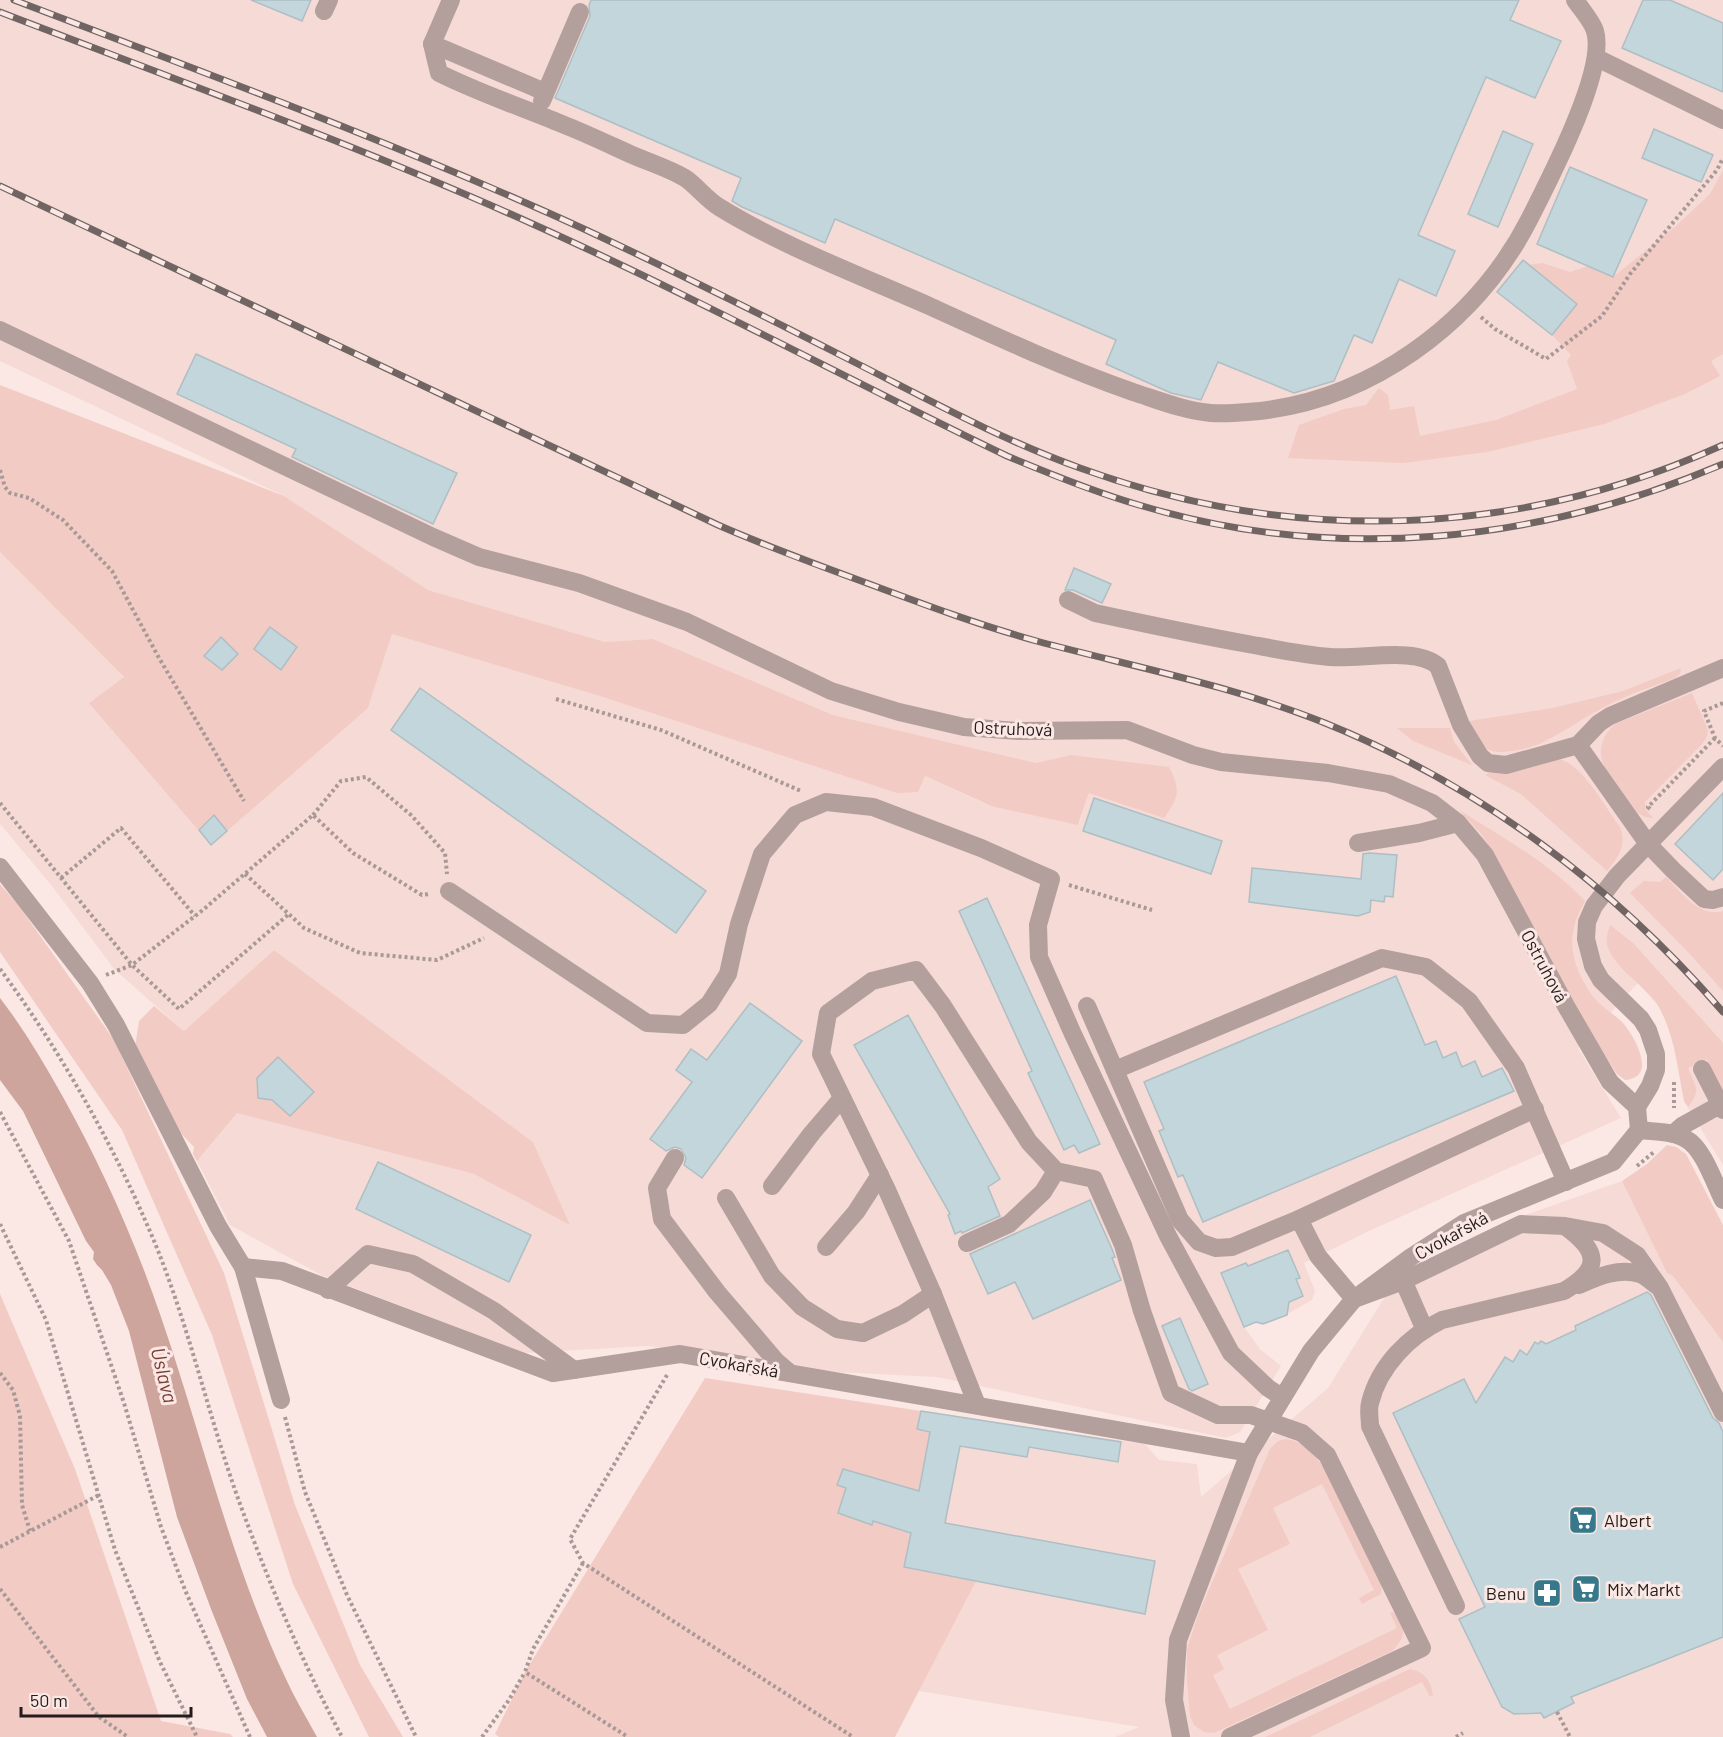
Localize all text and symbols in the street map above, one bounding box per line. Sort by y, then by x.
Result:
street label: Ostruhová [973,716,1053,740]
street label: Ostruhová [1517,926,1573,1006]
street label: Cvokařská [1411,1206,1491,1264]
water label: Úslava [147,1345,183,1405]
street label: Cvokařská [698,1346,780,1382]
supermarket icon: Albert [1567,1504,1599,1536]
place label: Albert [1604,1509,1652,1531]
supermarket icon: Mix Markt [1570,1573,1602,1605]
pharmacy icon: Benu [1531,1577,1563,1609]
place label: Mix Markt [1607,1578,1681,1600]
place label: Benu [1486,1582,1526,1604]
scale bar [21,1680,190,1718]
text: 50 m [30,1689,68,1711]

